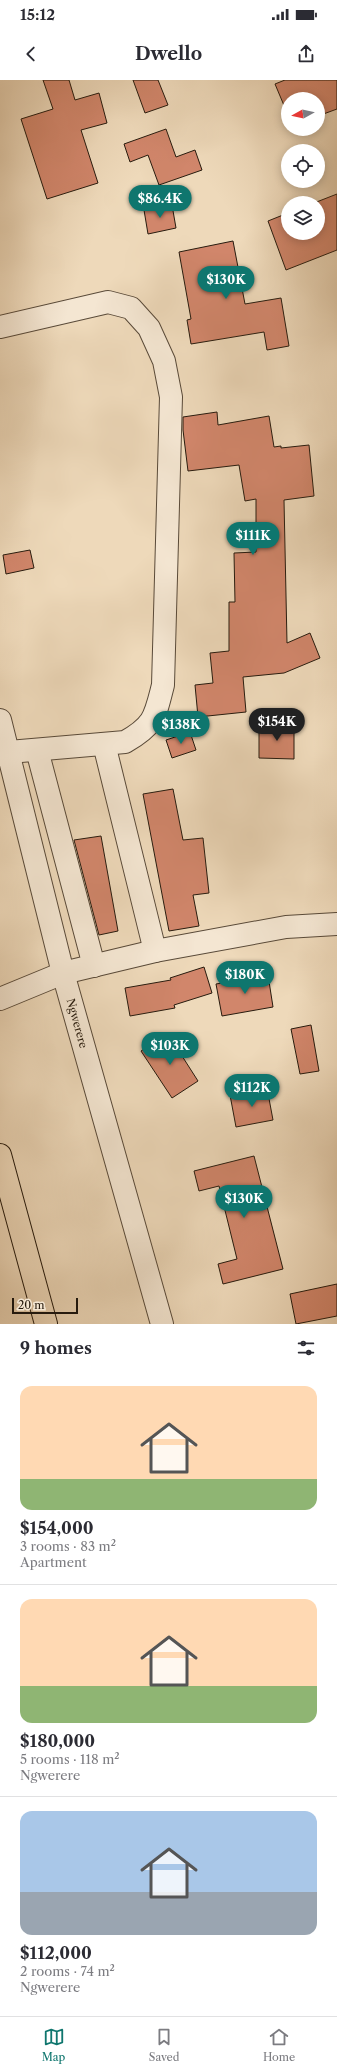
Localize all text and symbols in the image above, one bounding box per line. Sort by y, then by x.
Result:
text: 15:12 [20,5,55,24]
icon: back [20,43,42,65]
text: Dwello [135,43,202,65]
icon: share [295,43,317,65]
north arrow [281,92,325,136]
map controls [281,92,325,240]
button: locate [281,144,325,188]
pin: $86.4K [127,185,193,219]
text: $86.4K [138,190,182,206]
button: layers [281,196,325,240]
pin: $130K [198,266,254,300]
text: $130K [206,271,246,287]
pin: $111K [225,522,281,556]
text: $111K [235,527,271,543]
pin: $154K [249,708,305,742]
pin: $138K [153,711,209,745]
text: $154K [258,713,296,729]
text: $138K [162,716,200,732]
pin: $180K [217,961,273,995]
text: $180K [225,966,265,982]
street label: Ngwerere [64,997,91,1050]
pin: $103K [142,1032,198,1066]
text: $103K [150,1037,190,1053]
pin: $112K [224,1074,280,1108]
text: $112K [233,1079,271,1095]
pin: $130K [216,1185,272,1219]
text: $130K [224,1190,264,1206]
scale bar [12,1296,78,1315]
text: 20 m [18,1298,44,1312]
icon: filters [295,1337,317,1359]
text: 9 homes [20,1338,92,1358]
icon: home [133,1412,205,1484]
text: $154,000 [20,1518,94,1538]
text: 3 rooms · 83 m² [20,1538,116,1554]
text: Apartment [20,1554,87,1570]
icon: home [133,1625,205,1697]
text: $180,000 [20,1731,95,1751]
text: 5 rooms · 118 m² [20,1751,120,1767]
text: Ngwerere [20,1767,80,1783]
icon: home [133,1837,205,1909]
text: $112,000 [20,1943,92,1963]
text: 2 rooms · 74 m² [20,1963,115,1979]
text: Ngwerere [20,1979,80,1995]
tab: Map [42,2026,65,2064]
tab: Saved [149,2026,179,2064]
tab: Home [263,2026,295,2064]

